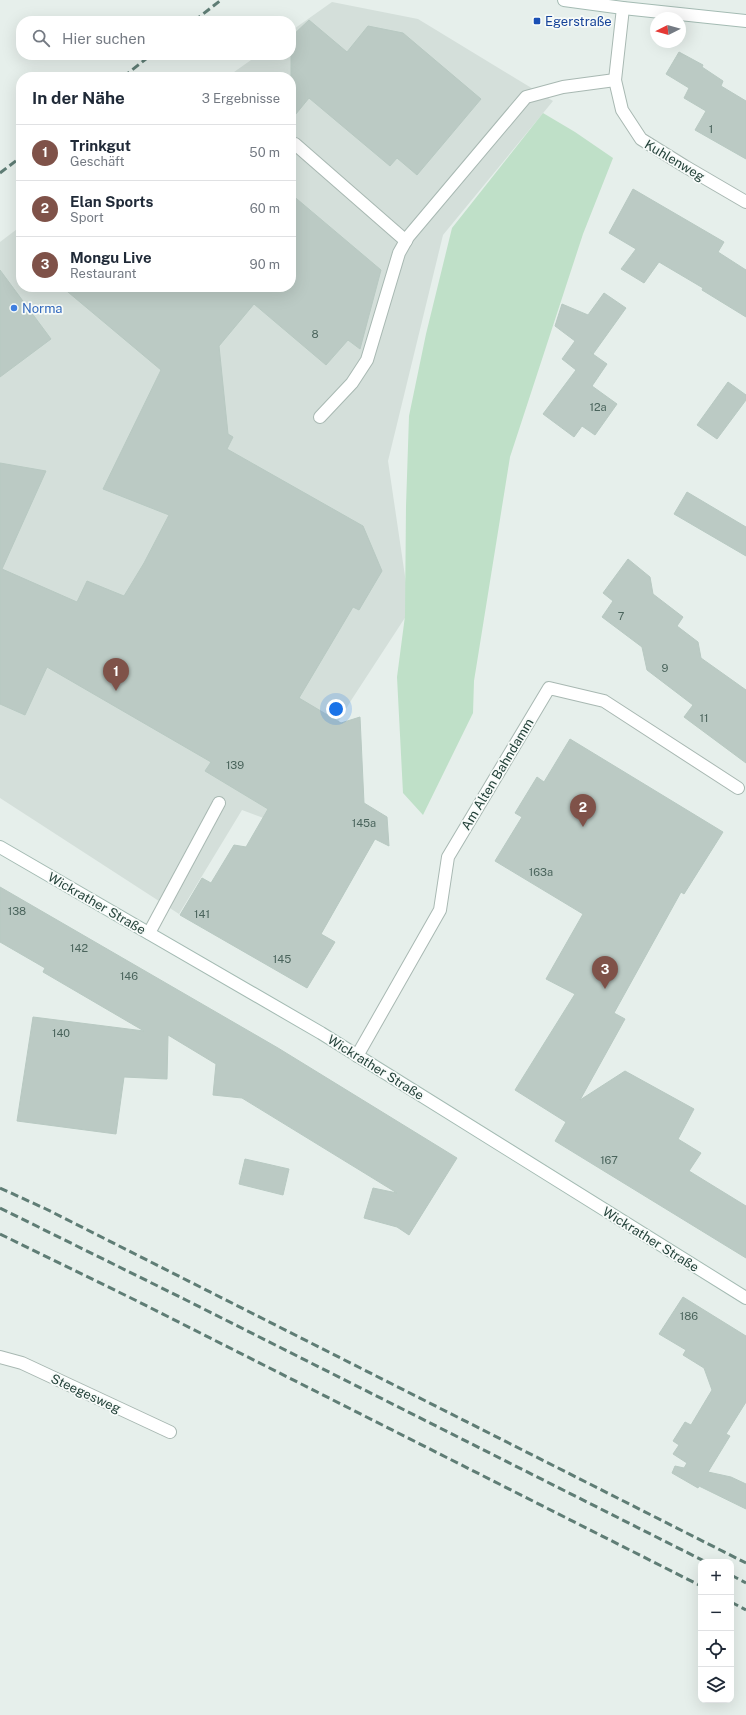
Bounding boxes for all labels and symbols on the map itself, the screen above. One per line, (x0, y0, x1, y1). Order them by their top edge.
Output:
north arrow (650, 12, 686, 48)
place label: Egerstraße (545, 14, 612, 29)
marker: Egerstraße (532, 16, 542, 26)
house number: 1 (709, 123, 713, 135)
street label: Kuhlenweg (642, 137, 707, 184)
place label: Norma (22, 301, 63, 316)
marker: Norma (9, 303, 19, 313)
house number: 8 (311, 328, 319, 340)
house number: 12a (589, 401, 607, 413)
house number: 7 (618, 610, 625, 622)
pin: 1 (103, 658, 129, 691)
house number: 9 (662, 662, 669, 674)
your location (326, 699, 346, 719)
house number: 11 (700, 712, 708, 724)
street label: Am Alten Bahndamm (458, 716, 537, 833)
house number: 139 (226, 759, 244, 771)
pin: 2 (570, 794, 596, 827)
house number: 145a (352, 817, 376, 829)
house number: 163a (529, 866, 553, 878)
street label: Wickrather Straße (45, 869, 148, 938)
house number: 138 (8, 905, 26, 917)
house number: 141 (194, 908, 210, 920)
house number: 142 (70, 942, 88, 954)
house number: 145 (273, 953, 291, 965)
pin: 3 (592, 956, 618, 989)
house number: 146 (120, 970, 138, 982)
house number: 140 (52, 1027, 70, 1039)
street label: Wickrather Straße (325, 1032, 427, 1103)
house number: 167 (600, 1154, 618, 1166)
street label: Wickrather Straße (600, 1204, 702, 1275)
house number: 186 (680, 1310, 698, 1322)
street label: Steegesweg (49, 1371, 123, 1416)

